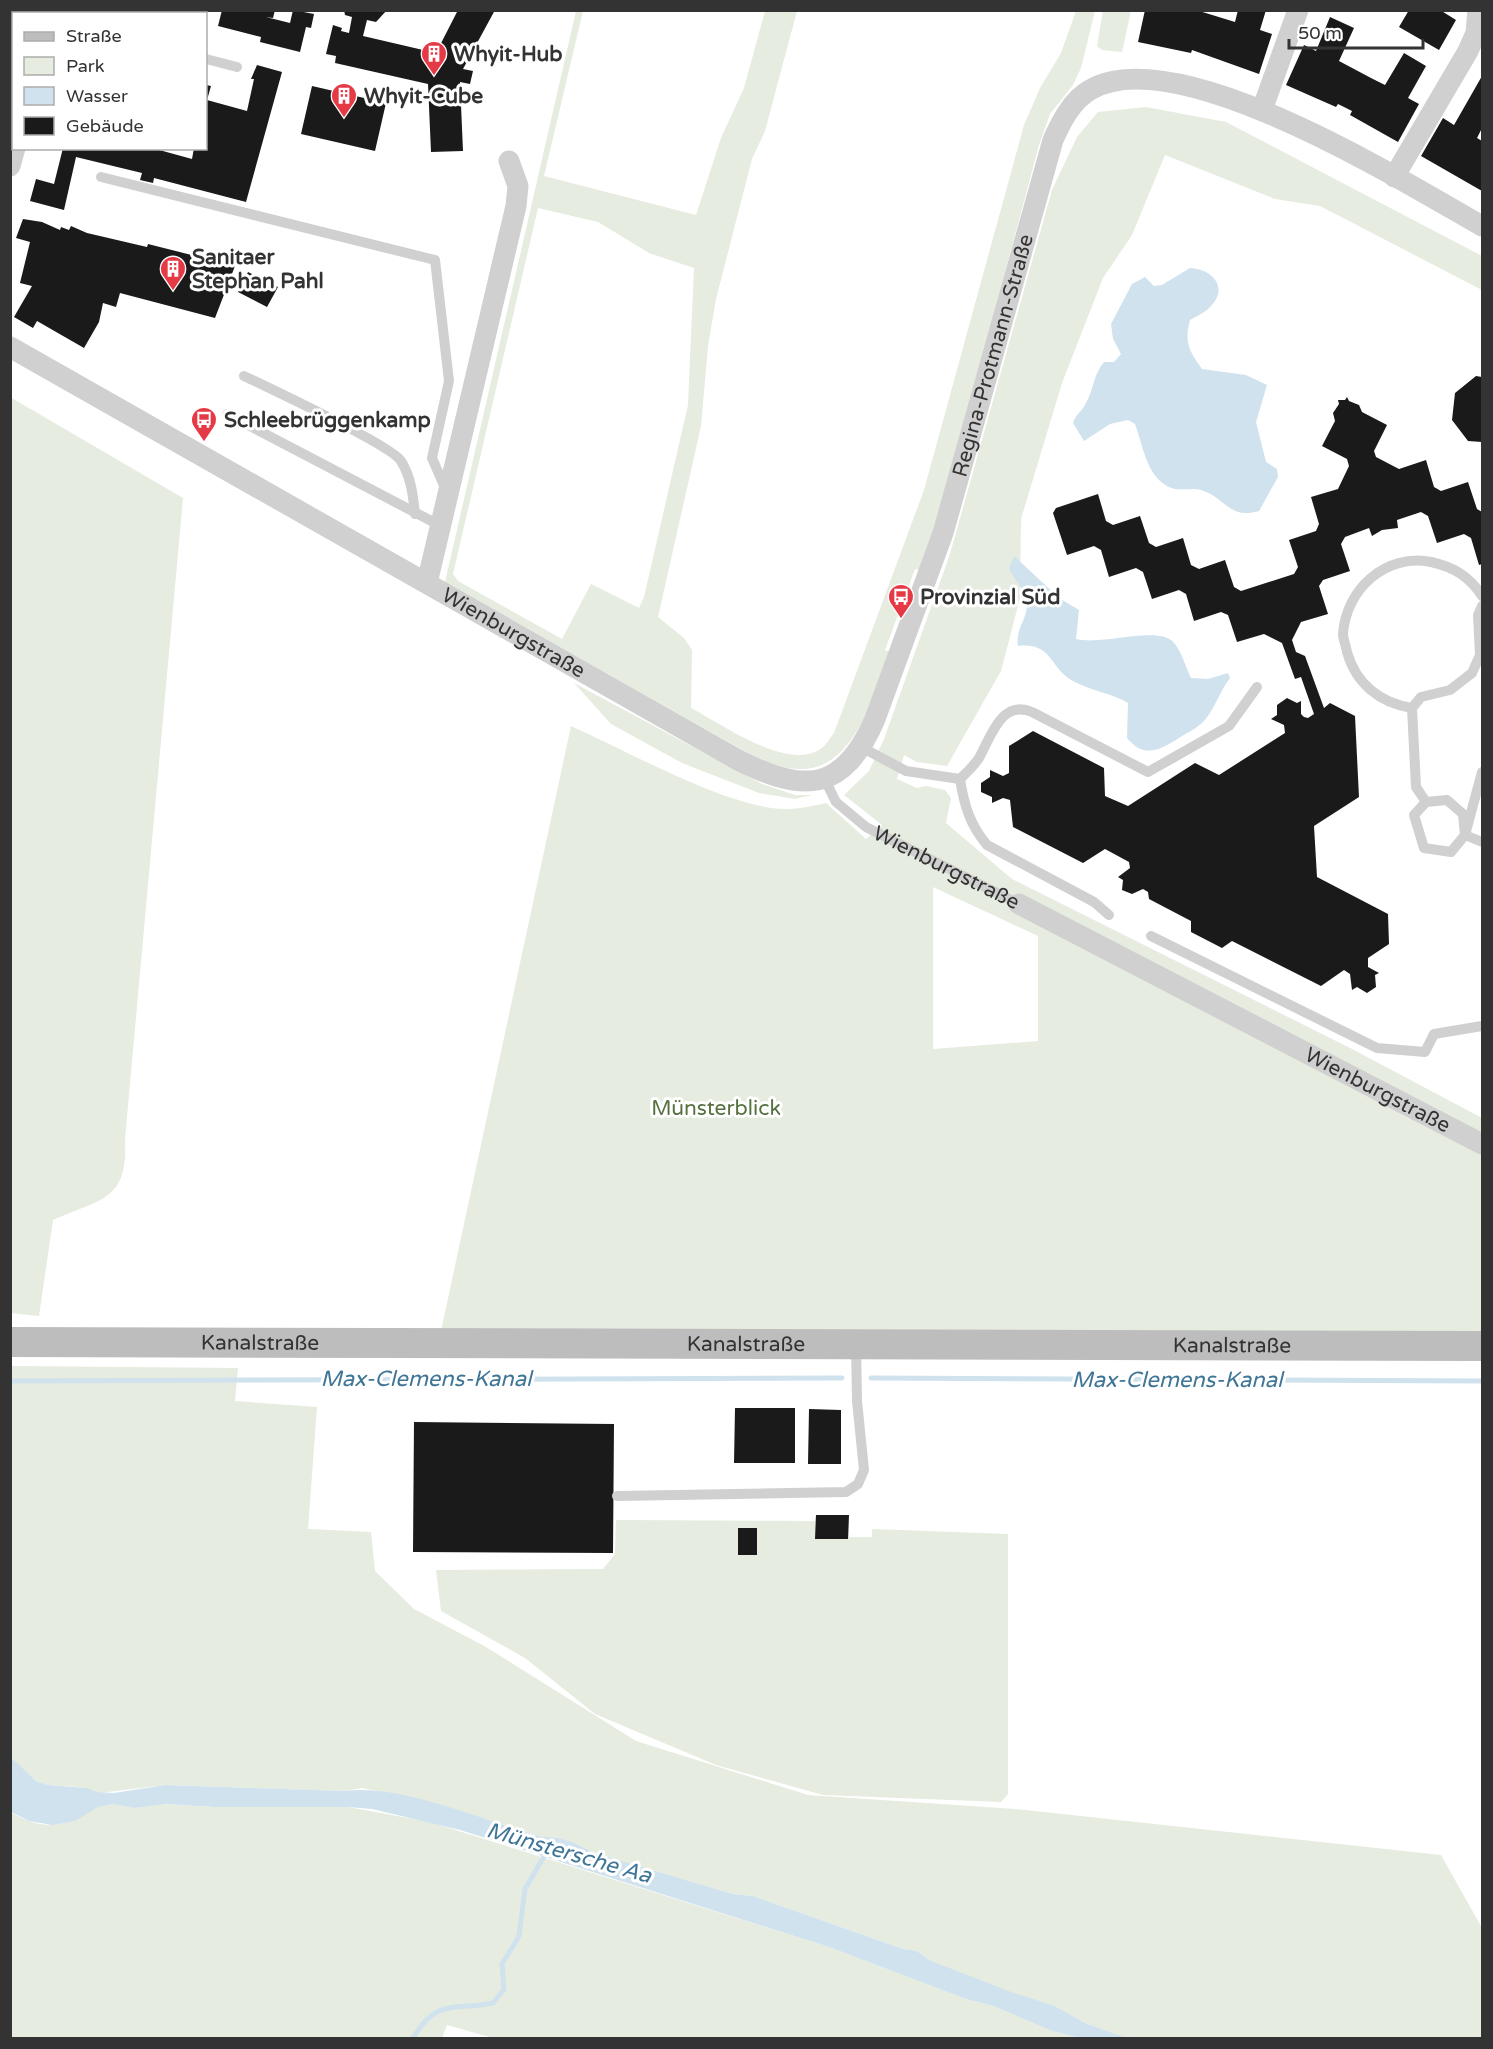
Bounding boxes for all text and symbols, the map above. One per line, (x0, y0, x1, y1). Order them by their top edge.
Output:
legend (12, 12, 207, 150)
scale bar (1289, 12, 1422, 50)
text: 50 m (1298, 22, 1342, 44)
text: Straße (66, 25, 122, 47)
building icon: Whyit-Hub (419, 39, 449, 77)
place label: Whyit-Hub (454, 42, 563, 67)
text: Park (66, 55, 105, 77)
building icon: Whyit-Cube (329, 81, 359, 119)
place label: Whyit-Cube (364, 84, 483, 109)
text: Wasser (66, 85, 128, 107)
text: Gebäude (66, 115, 144, 137)
street label: Regina-Protmann-Straße (947, 231, 1039, 480)
place label: Sanitaer Stephan Pahl (192, 245, 324, 294)
building icon: Sanitaer Stephan Pahl (158, 254, 188, 292)
bus stop icon: Schleebrüggenkamp (189, 405, 219, 443)
place label: Schleebrüggenkamp (224, 408, 431, 433)
street label: Wienburgstraße (438, 582, 590, 683)
bus stop icon: Provinzial Süd (886, 582, 916, 620)
place label: Provinzial Süd (920, 585, 1060, 610)
street label: Wienburgstraße (869, 820, 1024, 915)
street label: Wienburgstraße (1301, 1042, 1455, 1138)
park label: Münsterblick (651, 1096, 781, 1121)
street label: Kanalstraße (201, 1330, 319, 1355)
street label: Kanalstraße (687, 1331, 805, 1357)
street label: Kanalstraße (1173, 1333, 1291, 1358)
water label: Max-Clemens-Kanal (320, 1366, 534, 1392)
water label: Max-Clemens-Kanal (1071, 1367, 1285, 1393)
water label: Münstersche Aa (484, 1817, 655, 1889)

